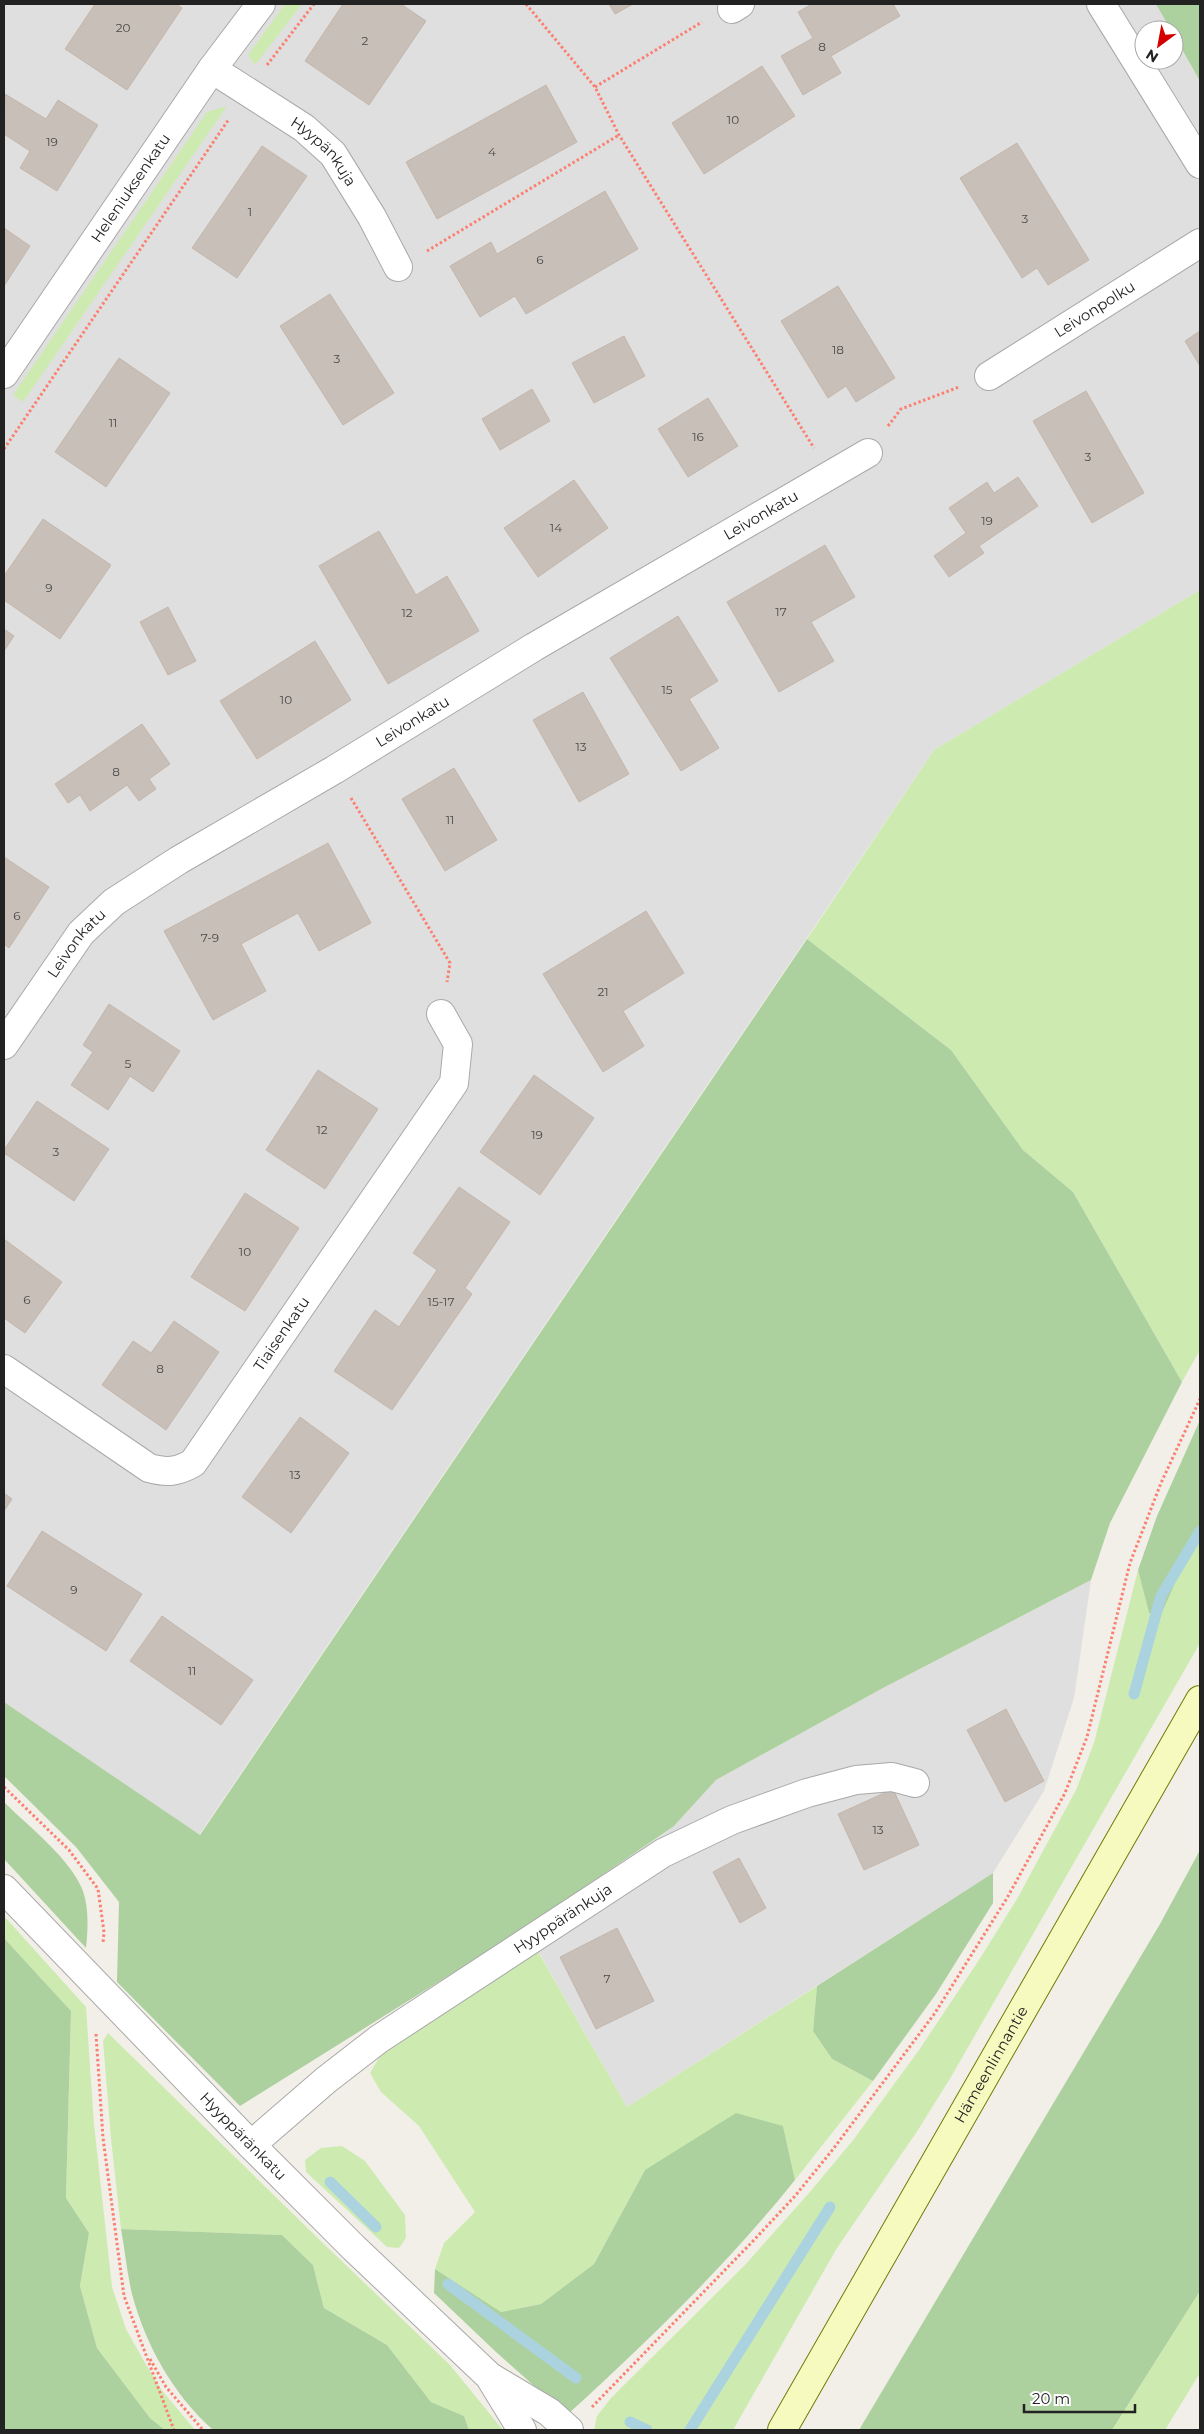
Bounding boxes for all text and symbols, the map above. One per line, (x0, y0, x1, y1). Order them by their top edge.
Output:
house number: 20 (116, 20, 130, 35)
north arrow (1134, 20, 1184, 70)
house number: 2 (362, 33, 369, 48)
house number: 8 (818, 39, 826, 54)
text: N (1143, 45, 1162, 67)
street label: Hyypänkuja (287, 112, 361, 190)
house number: 10 (727, 112, 739, 127)
street label: Heleniuksenkatu (87, 130, 174, 246)
house number: 19 (46, 134, 58, 149)
house number: 4 (488, 144, 496, 159)
house number: 1 (248, 204, 252, 219)
house number: 3 (1022, 211, 1029, 226)
house number: 6 (536, 252, 544, 267)
street label: Leivonpolku (1051, 276, 1138, 341)
house number: 18 (832, 342, 844, 357)
house number: 3 (334, 351, 341, 366)
house number: 11 (109, 415, 117, 430)
house number: 16 (692, 429, 704, 444)
house number: 3 (1085, 449, 1092, 464)
street label: Leivonkatu (720, 486, 801, 544)
house number: 19 (981, 513, 993, 528)
house number: 14 (550, 520, 562, 535)
house number: 9 (45, 580, 53, 595)
house number: 17 (775, 604, 787, 619)
house number: 12 (401, 605, 413, 620)
house number: 15 (661, 682, 673, 697)
street label: Leivonkatu (372, 691, 453, 751)
house number: 10 (280, 692, 292, 707)
house number: 13 (575, 739, 587, 754)
house number: 8 (112, 764, 120, 779)
house number: 11 (446, 812, 454, 827)
street label: Leivonkatu (43, 905, 110, 981)
house number: 6 (13, 908, 21, 923)
house number: 7-9 (201, 930, 219, 945)
house number: 21 (597, 984, 609, 999)
house number: 5 (125, 1056, 132, 1071)
house number: 12 (316, 1122, 328, 1137)
house number: 19 (531, 1127, 543, 1142)
house number: 3 (53, 1144, 60, 1159)
house number: 10 (239, 1244, 251, 1259)
house number: 6 (23, 1292, 31, 1307)
street label: Tiaisenkatu (249, 1293, 313, 1374)
house number: 15-17 (428, 1294, 454, 1309)
house number: 8 (156, 1361, 164, 1376)
house number: 13 (289, 1467, 301, 1482)
house number: 9 (70, 1582, 78, 1597)
house number: 11 (188, 1663, 196, 1678)
house number: 13 (872, 1822, 884, 1837)
street label: Hyyppäränkuja (510, 1879, 615, 1957)
house number: 7 (603, 1971, 611, 1986)
street label: Hämeenlinnantie (950, 2002, 1032, 2126)
street label: Hyyppäränkatu (196, 2088, 291, 2184)
scale bar (1024, 2382, 1135, 2414)
text: 20 m (1032, 2389, 1070, 2408)

